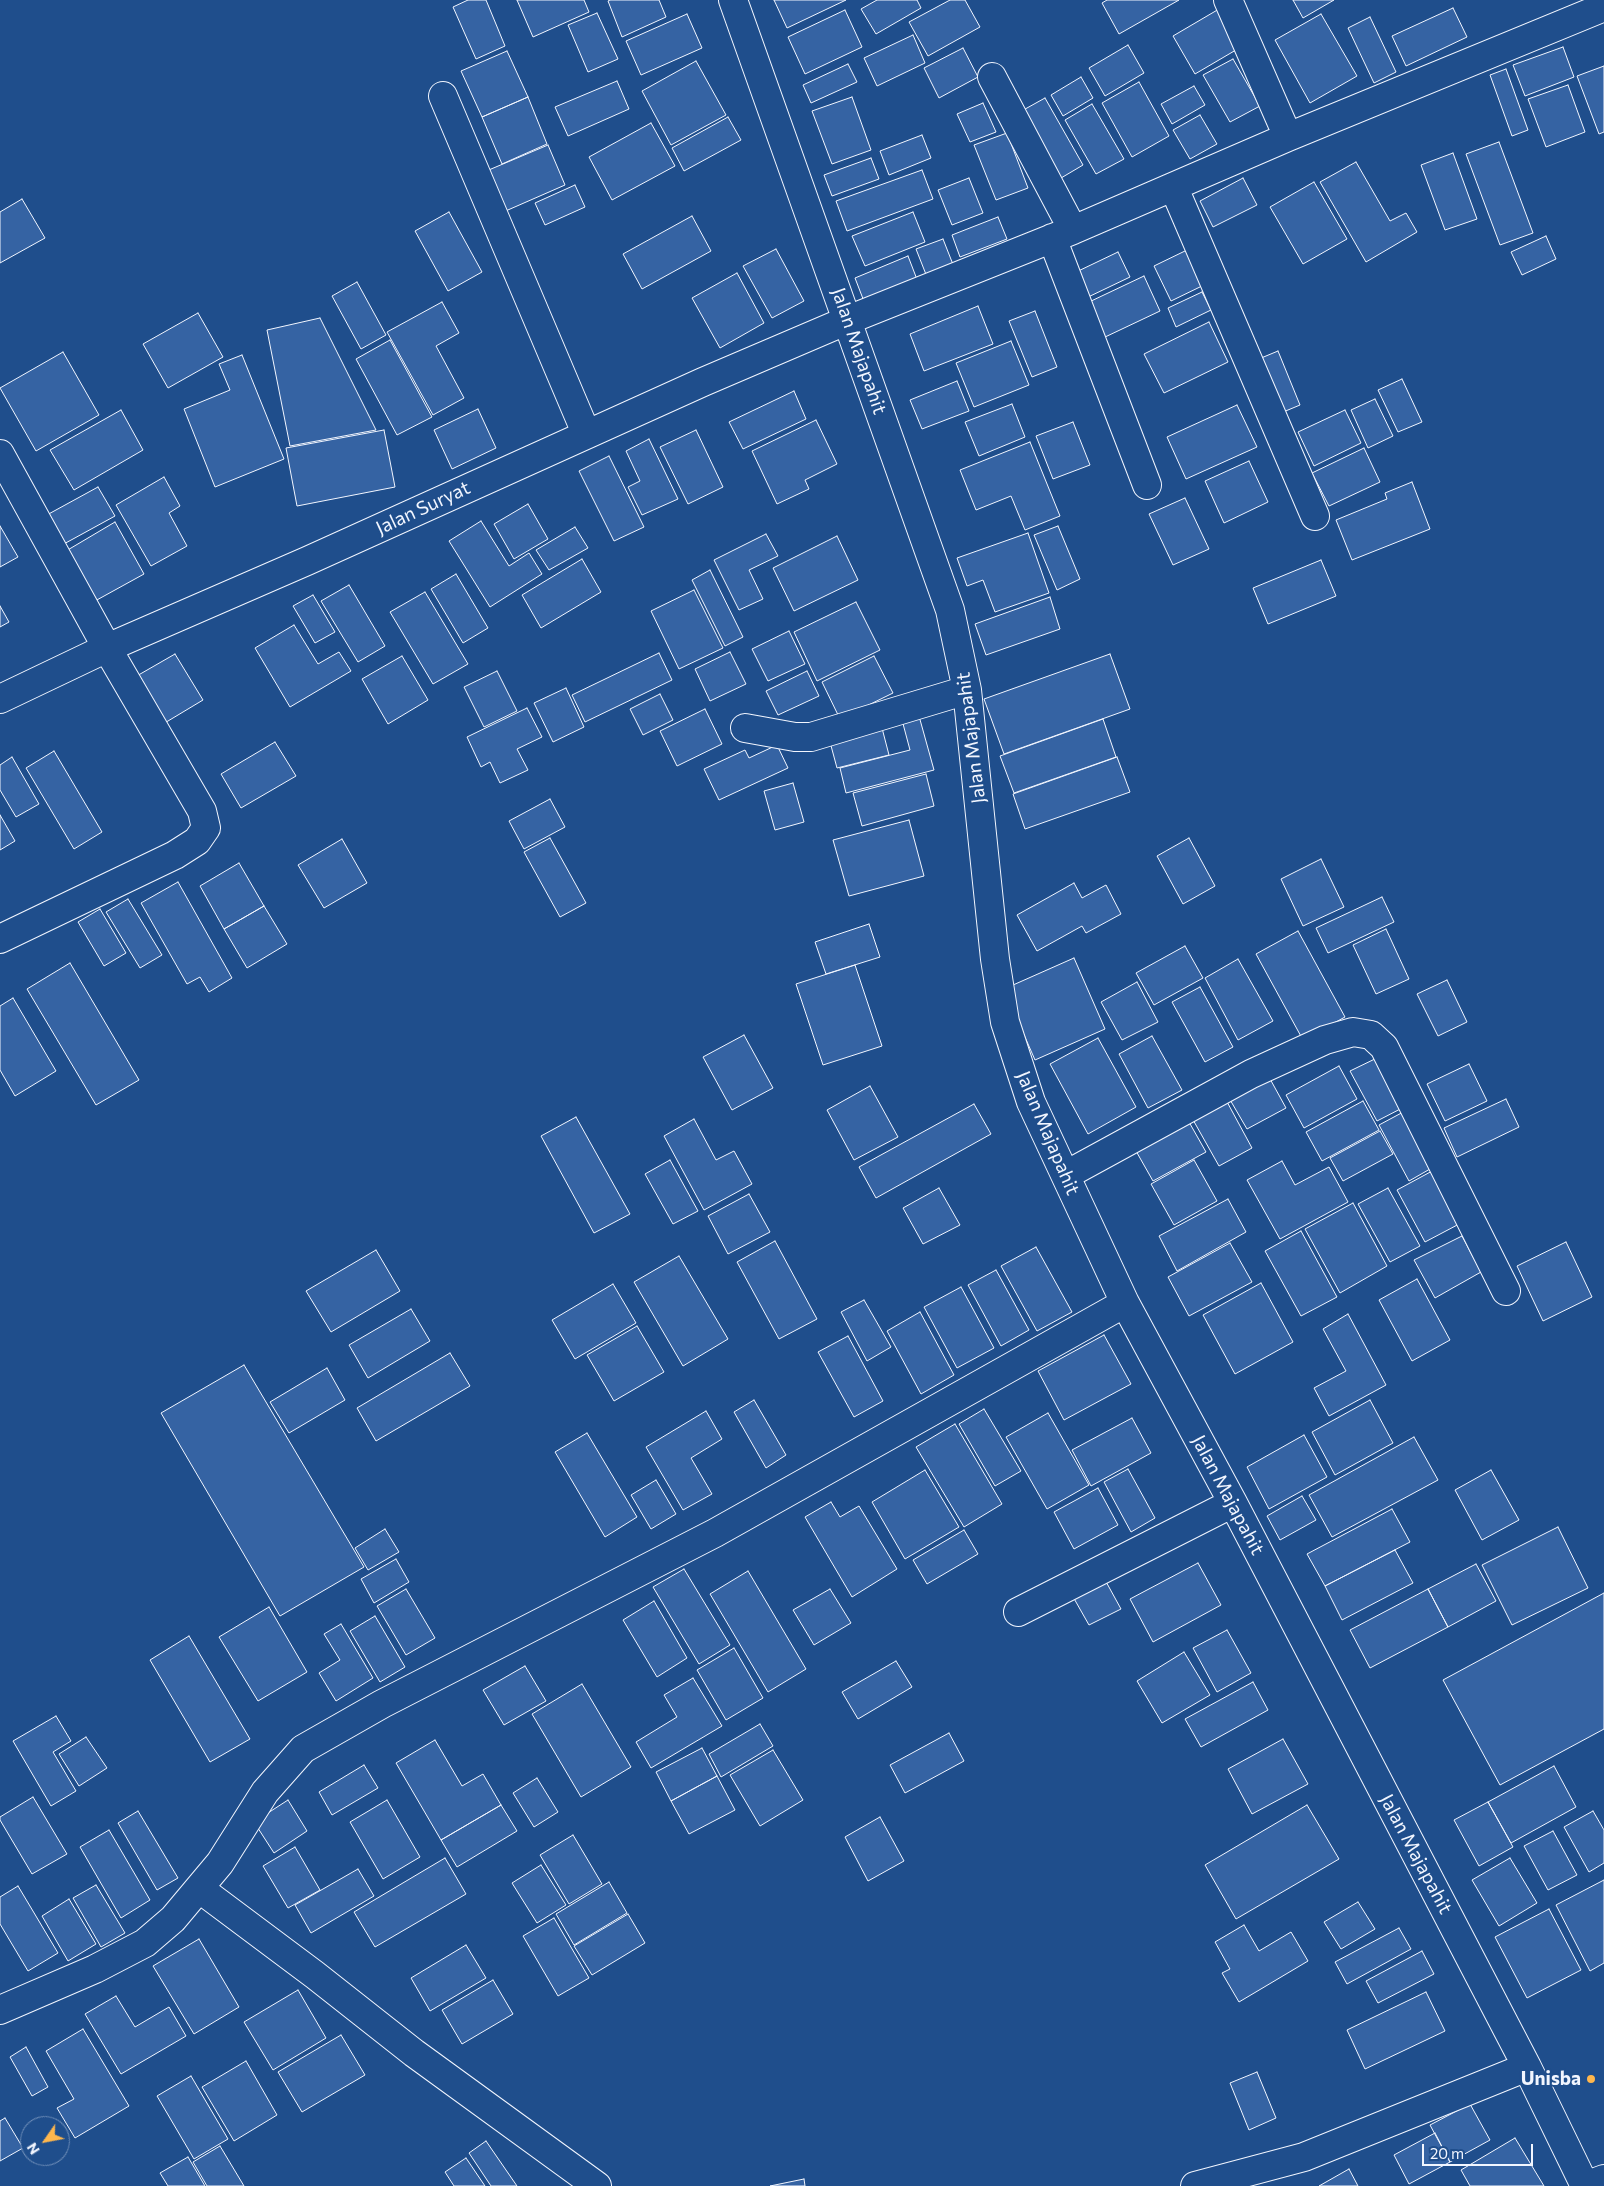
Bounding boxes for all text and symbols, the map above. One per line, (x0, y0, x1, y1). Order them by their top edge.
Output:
street label: Jalan Majapahit (827, 285, 891, 417)
street label: Jalan Suryat (372, 476, 474, 540)
street label: Jalan Majapahit (952, 671, 990, 805)
street label: Jalan Majapahit (1012, 1068, 1084, 1198)
street label: Jalan Majapahit (1187, 1431, 1269, 1559)
street label: Jalan Majapahit (1375, 1790, 1457, 1918)
place label: Unisba (1521, 2068, 1581, 2090)
marker: Unisba (1585, 2073, 1597, 2085)
north arrow (20, 2116, 70, 2166)
scale bar (1424, 2134, 1535, 2166)
text: N (23, 2140, 43, 2158)
text: 20 m (1430, 2144, 1464, 2162)

